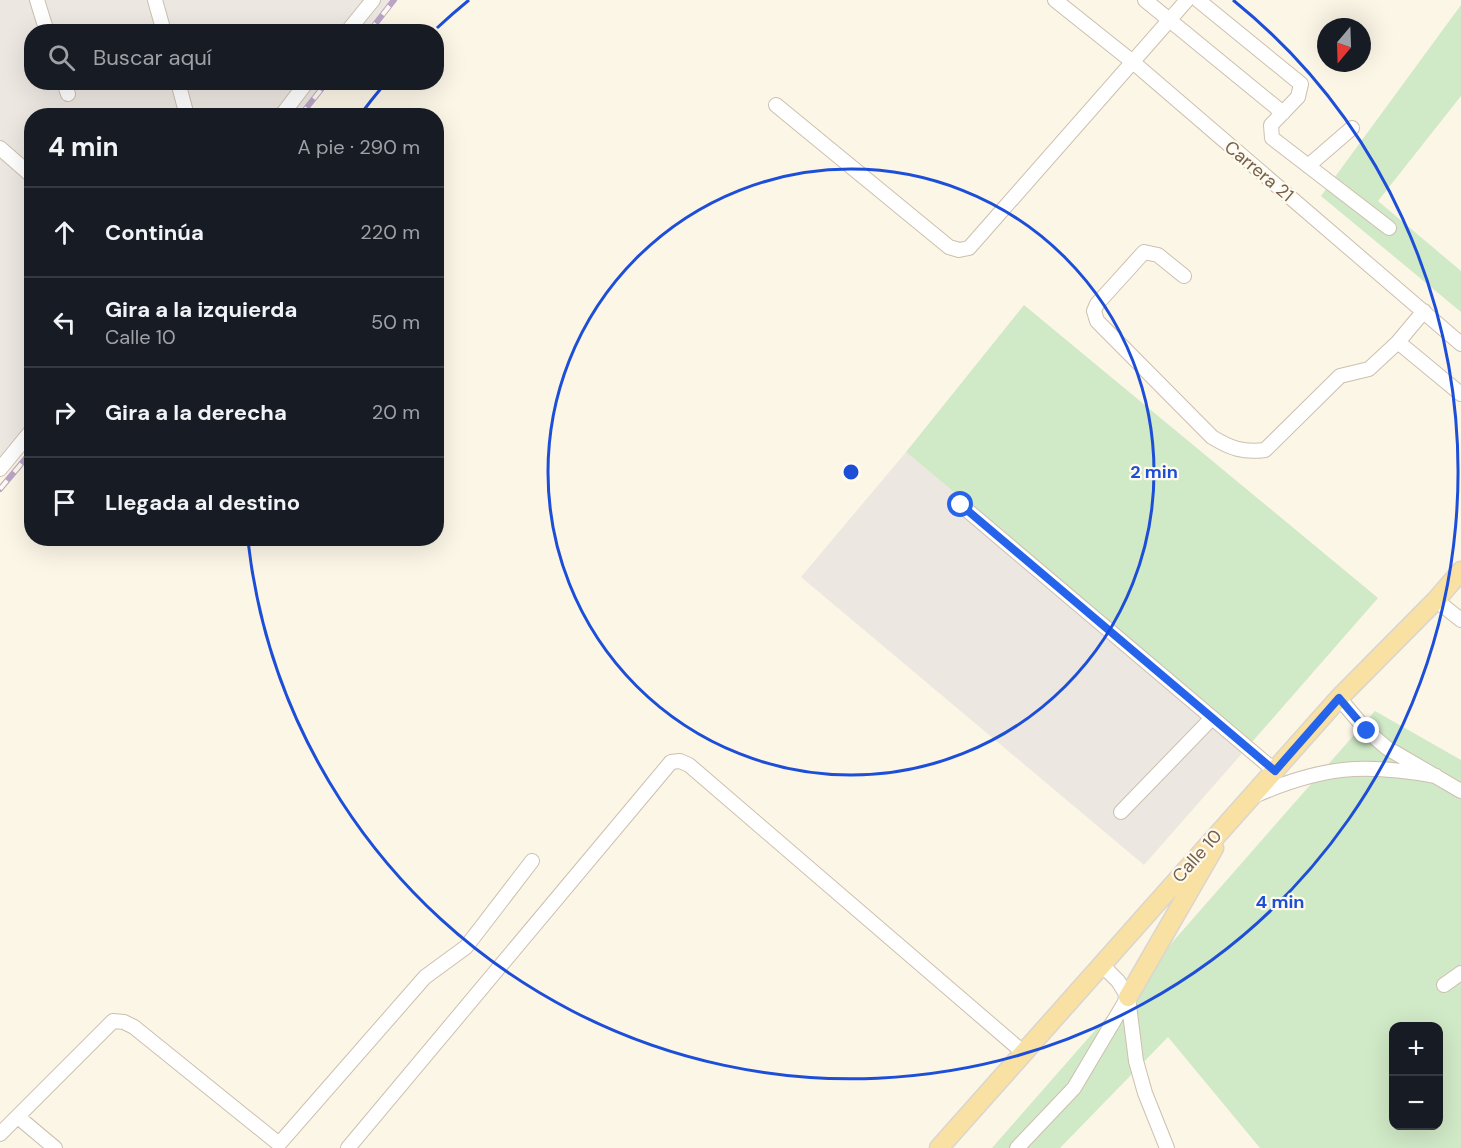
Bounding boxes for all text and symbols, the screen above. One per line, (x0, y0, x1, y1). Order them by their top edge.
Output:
north arrow (1317, 18, 1371, 72)
search box (24, 24, 444, 90)
icon: search (45, 41, 78, 74)
text: Buscar aquí (93, 43, 212, 72)
text: 4 min (48, 130, 119, 164)
text: A pie · 290 m (297, 134, 420, 160)
street label: Carrera 21 (1219, 135, 1299, 207)
icon: ahead (48, 216, 81, 249)
text: Continúa (105, 218, 204, 247)
text: 220 m (360, 219, 420, 245)
text: Gira a la izquierda (105, 295, 297, 324)
icon: left (48, 306, 81, 339)
text: 50 m (371, 309, 420, 335)
text: Calle 10 (105, 324, 176, 350)
icon: right (48, 396, 81, 429)
text: Gira a la derecha (105, 398, 287, 427)
text: 20 m (372, 399, 420, 425)
text: 2 min (1130, 460, 1178, 484)
centre of rings (841, 462, 861, 482)
icon: arrive (48, 486, 81, 519)
text: Llegada al destino (105, 488, 300, 517)
route start (947, 491, 973, 517)
route end (1353, 717, 1379, 743)
street label: Calle 10 (1167, 824, 1227, 888)
text: 4 min (1256, 890, 1304, 914)
map controls (1389, 1022, 1443, 1130)
button: + (1389, 1022, 1443, 1076)
button: − (1389, 1076, 1443, 1130)

